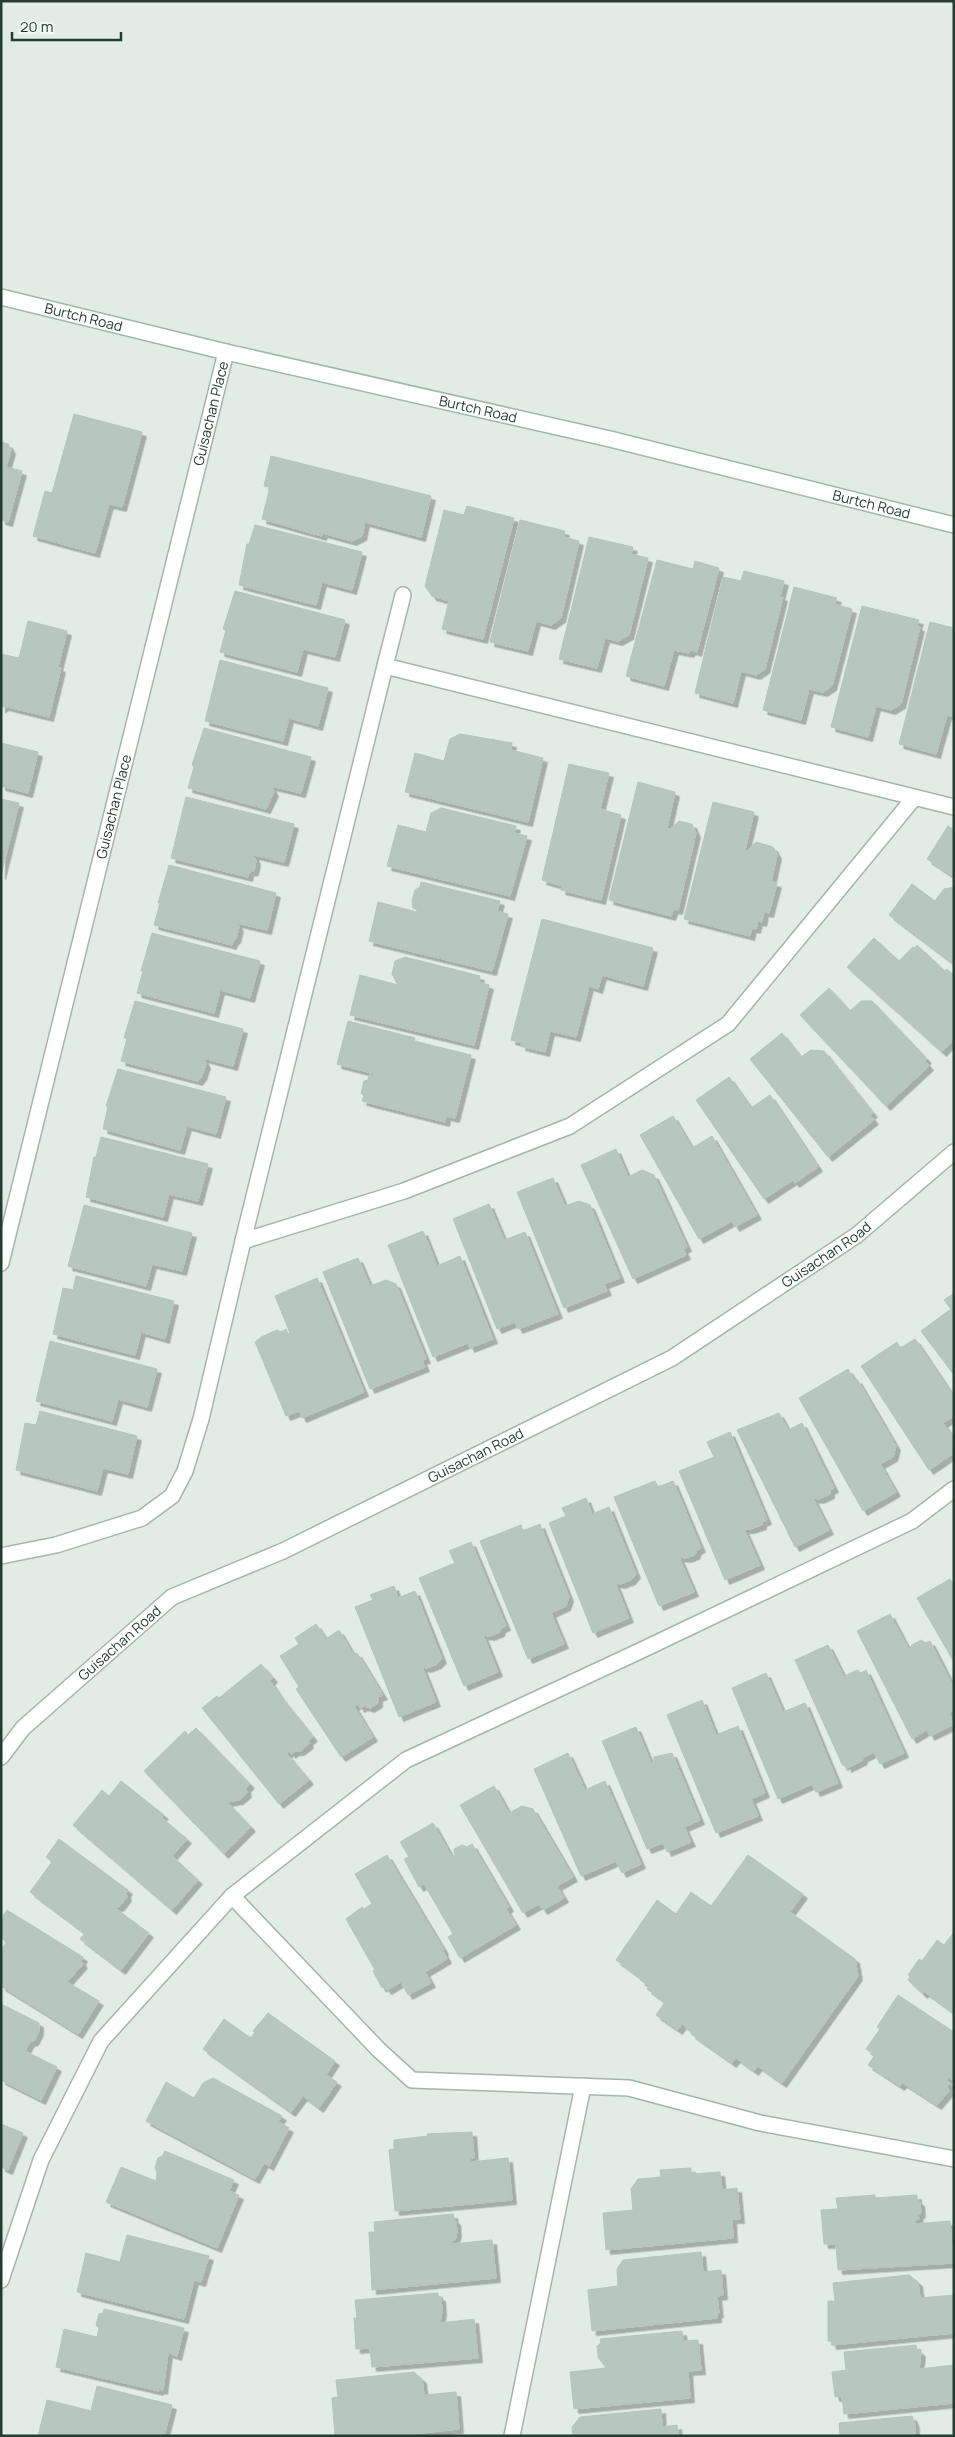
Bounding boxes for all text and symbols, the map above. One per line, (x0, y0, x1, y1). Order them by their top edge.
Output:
scale bar (12, 10, 121, 42)
text: 20 m (20, 16, 53, 37)
street label: Burtch Road (43, 298, 125, 335)
street label: Guisachan Place (188, 359, 232, 468)
street label: Burtch Road (437, 391, 519, 427)
street label: Burtch Road (831, 485, 913, 523)
street label: Guisachan Place (91, 752, 135, 861)
street label: Guisachan Road (778, 1217, 875, 1292)
street label: Guisachan Road (424, 1423, 527, 1487)
street label: Guisachan Road (74, 1601, 165, 1684)

